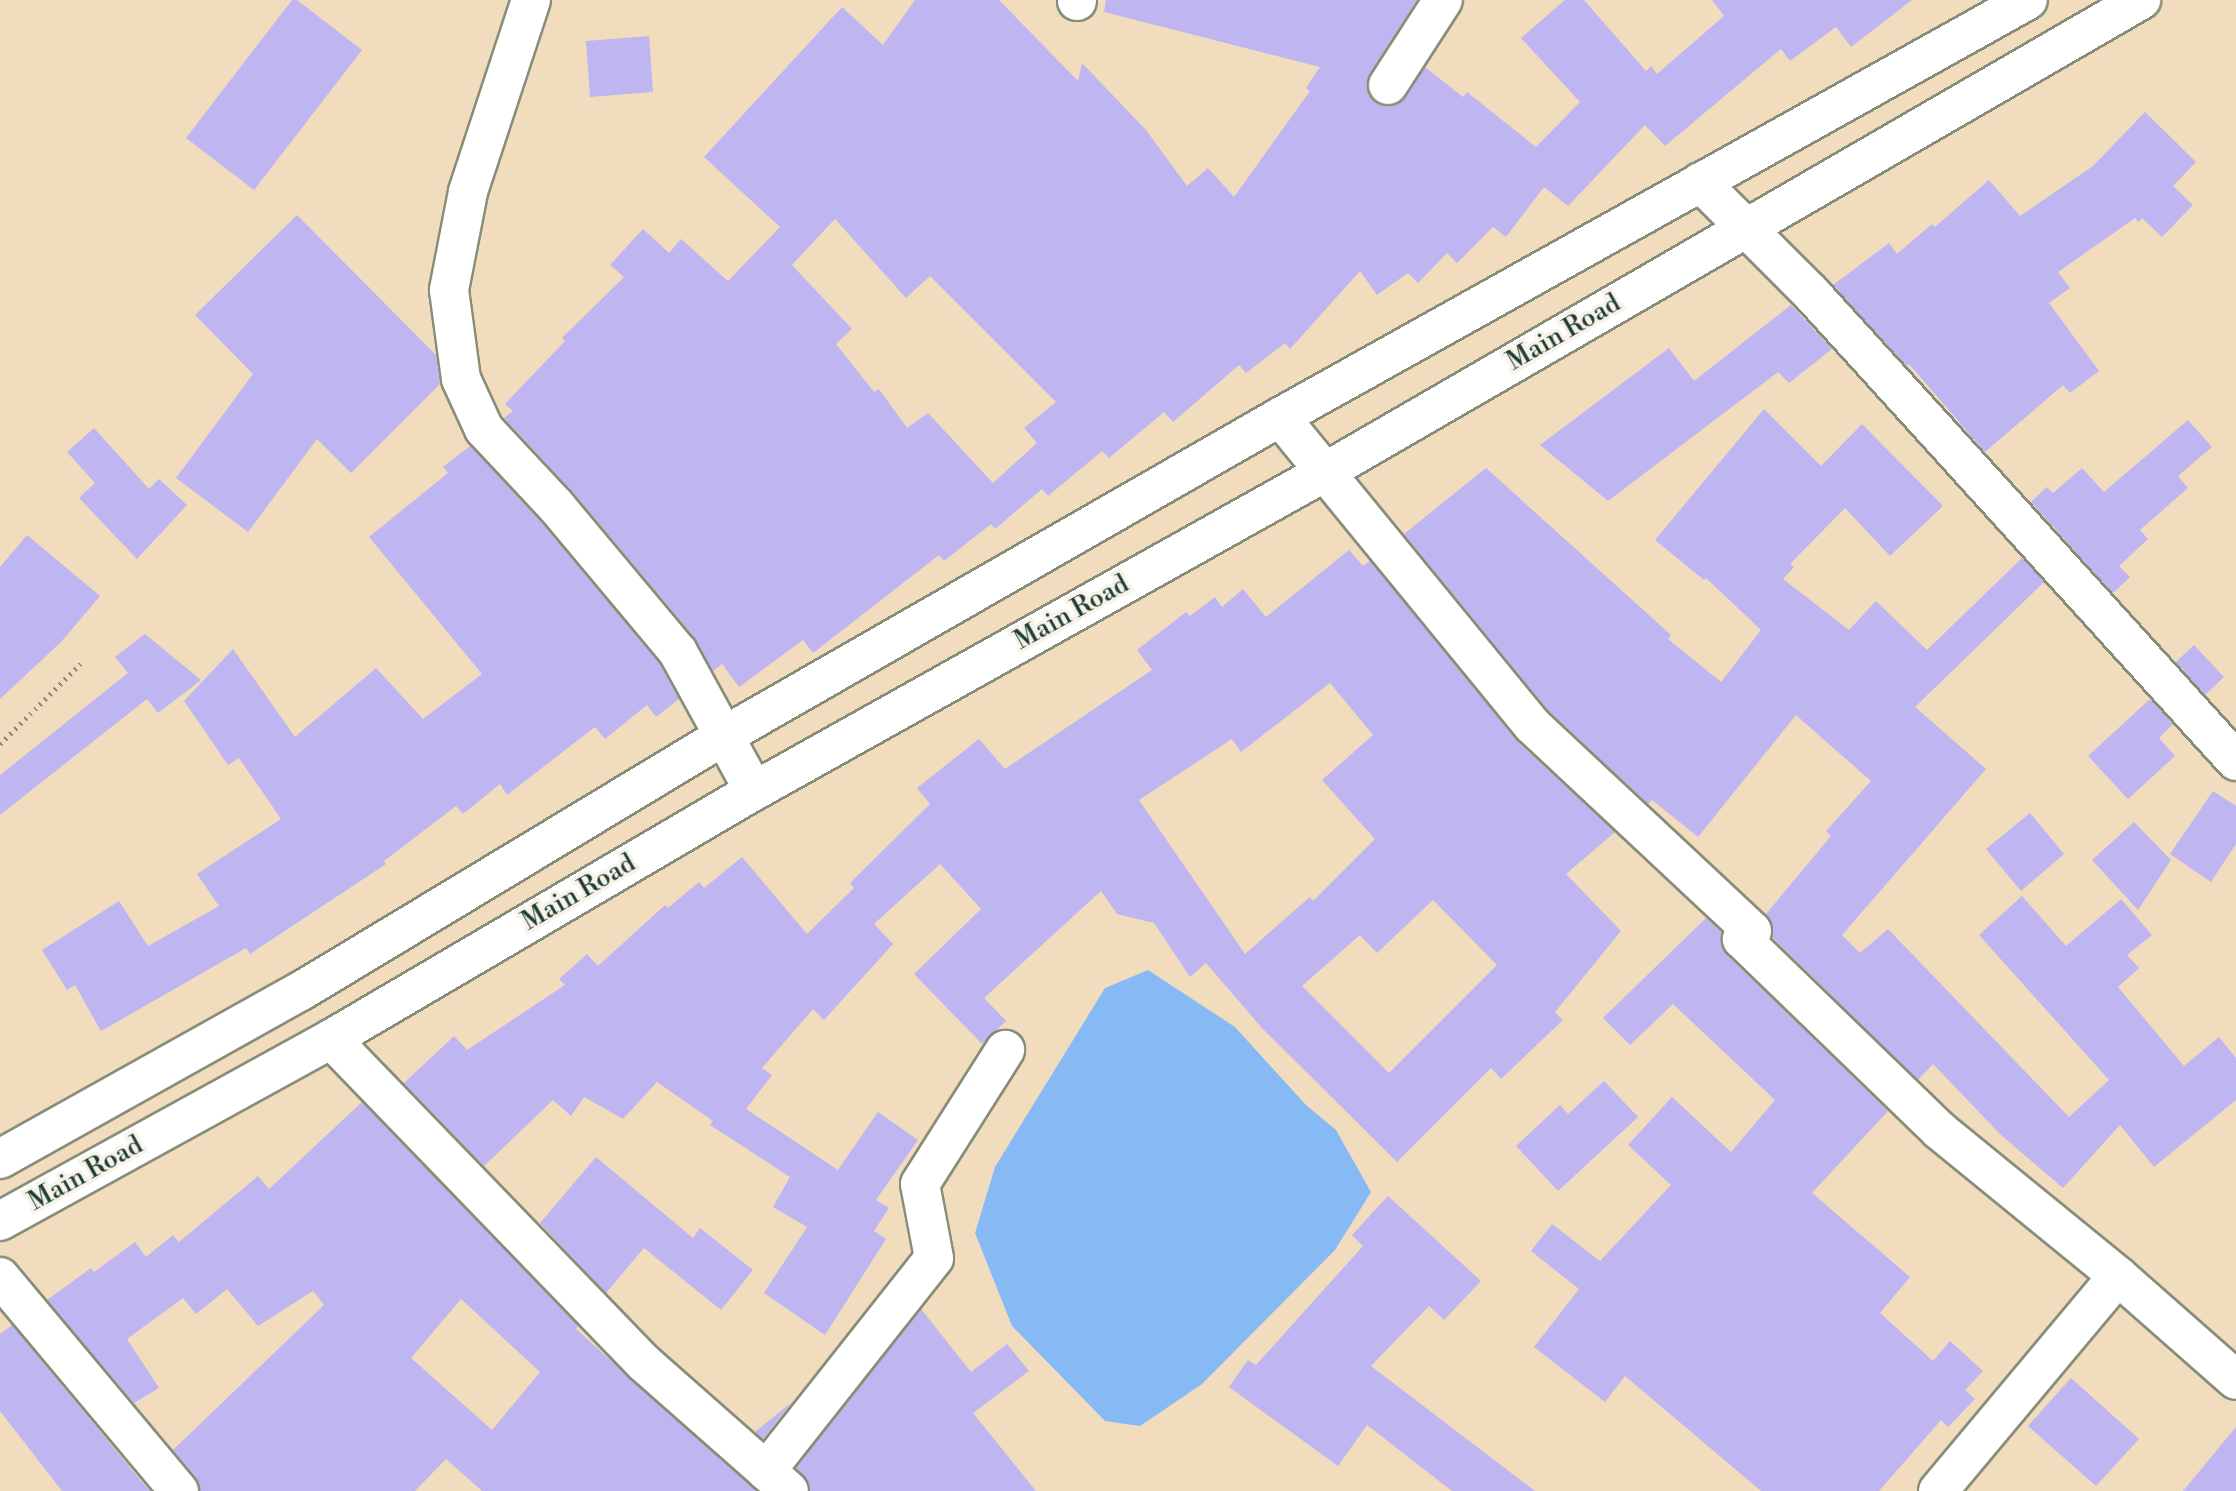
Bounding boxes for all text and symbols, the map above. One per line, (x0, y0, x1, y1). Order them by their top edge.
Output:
street label: Main Road (1502, 288, 1626, 378)
street label: Main Road (1009, 569, 1135, 657)
street label: Main Road (517, 848, 641, 938)
street label: Main Road (23, 1130, 149, 1218)

